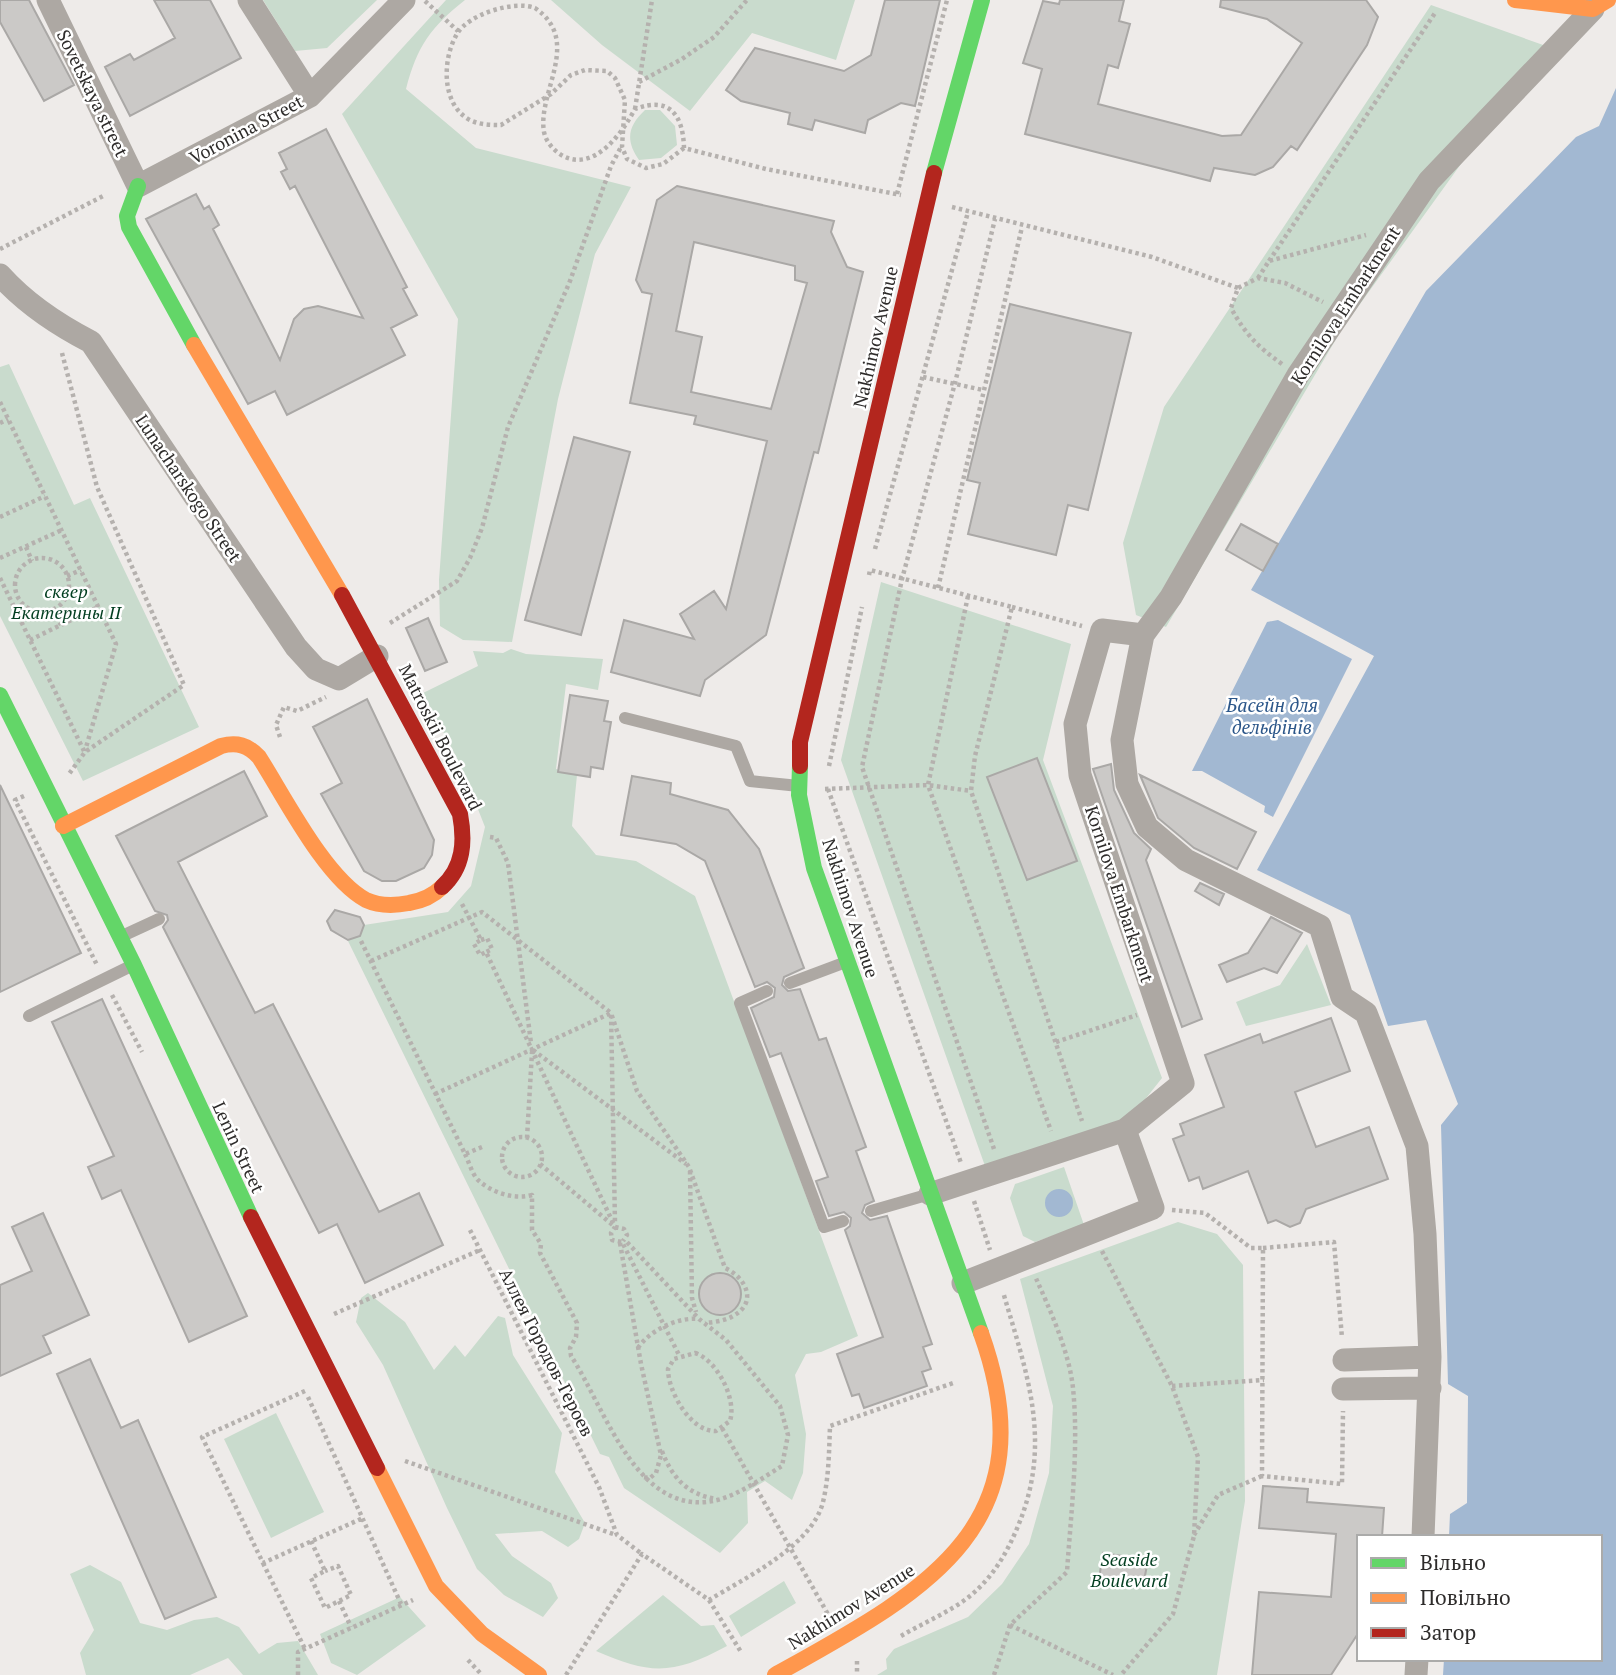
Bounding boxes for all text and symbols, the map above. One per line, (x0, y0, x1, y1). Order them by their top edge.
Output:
street label: Sovetskaya street (52, 25, 134, 161)
street label: Voronina Street (185, 89, 307, 169)
street label: Kornilova Embarkment (1285, 221, 1405, 389)
street label: Nakhimov Avenue (847, 264, 903, 410)
street label: Lunacharskogo Street (131, 409, 248, 567)
park label: cквер Екатерины II (10, 579, 123, 624)
street label: Matroskii Boulevard (394, 660, 488, 814)
water label: Басейн для дельфiнiв (1225, 692, 1318, 739)
street label: Kornilova Embarkment (1080, 803, 1160, 986)
street label: Nakhimov Avenue (817, 835, 885, 981)
street label: Lenin Street (207, 1097, 271, 1197)
street label: Аллея Городов-Героев (494, 1264, 600, 1440)
legend (1357, 1535, 1602, 1661)
park label: Seaside Boulevard (1089, 1547, 1168, 1592)
text: Вільно (1420, 1548, 1486, 1576)
street label: Nakhimov Avenue (783, 1557, 919, 1655)
text: Повільно (1420, 1583, 1511, 1611)
text: Затор (1420, 1618, 1476, 1646)

